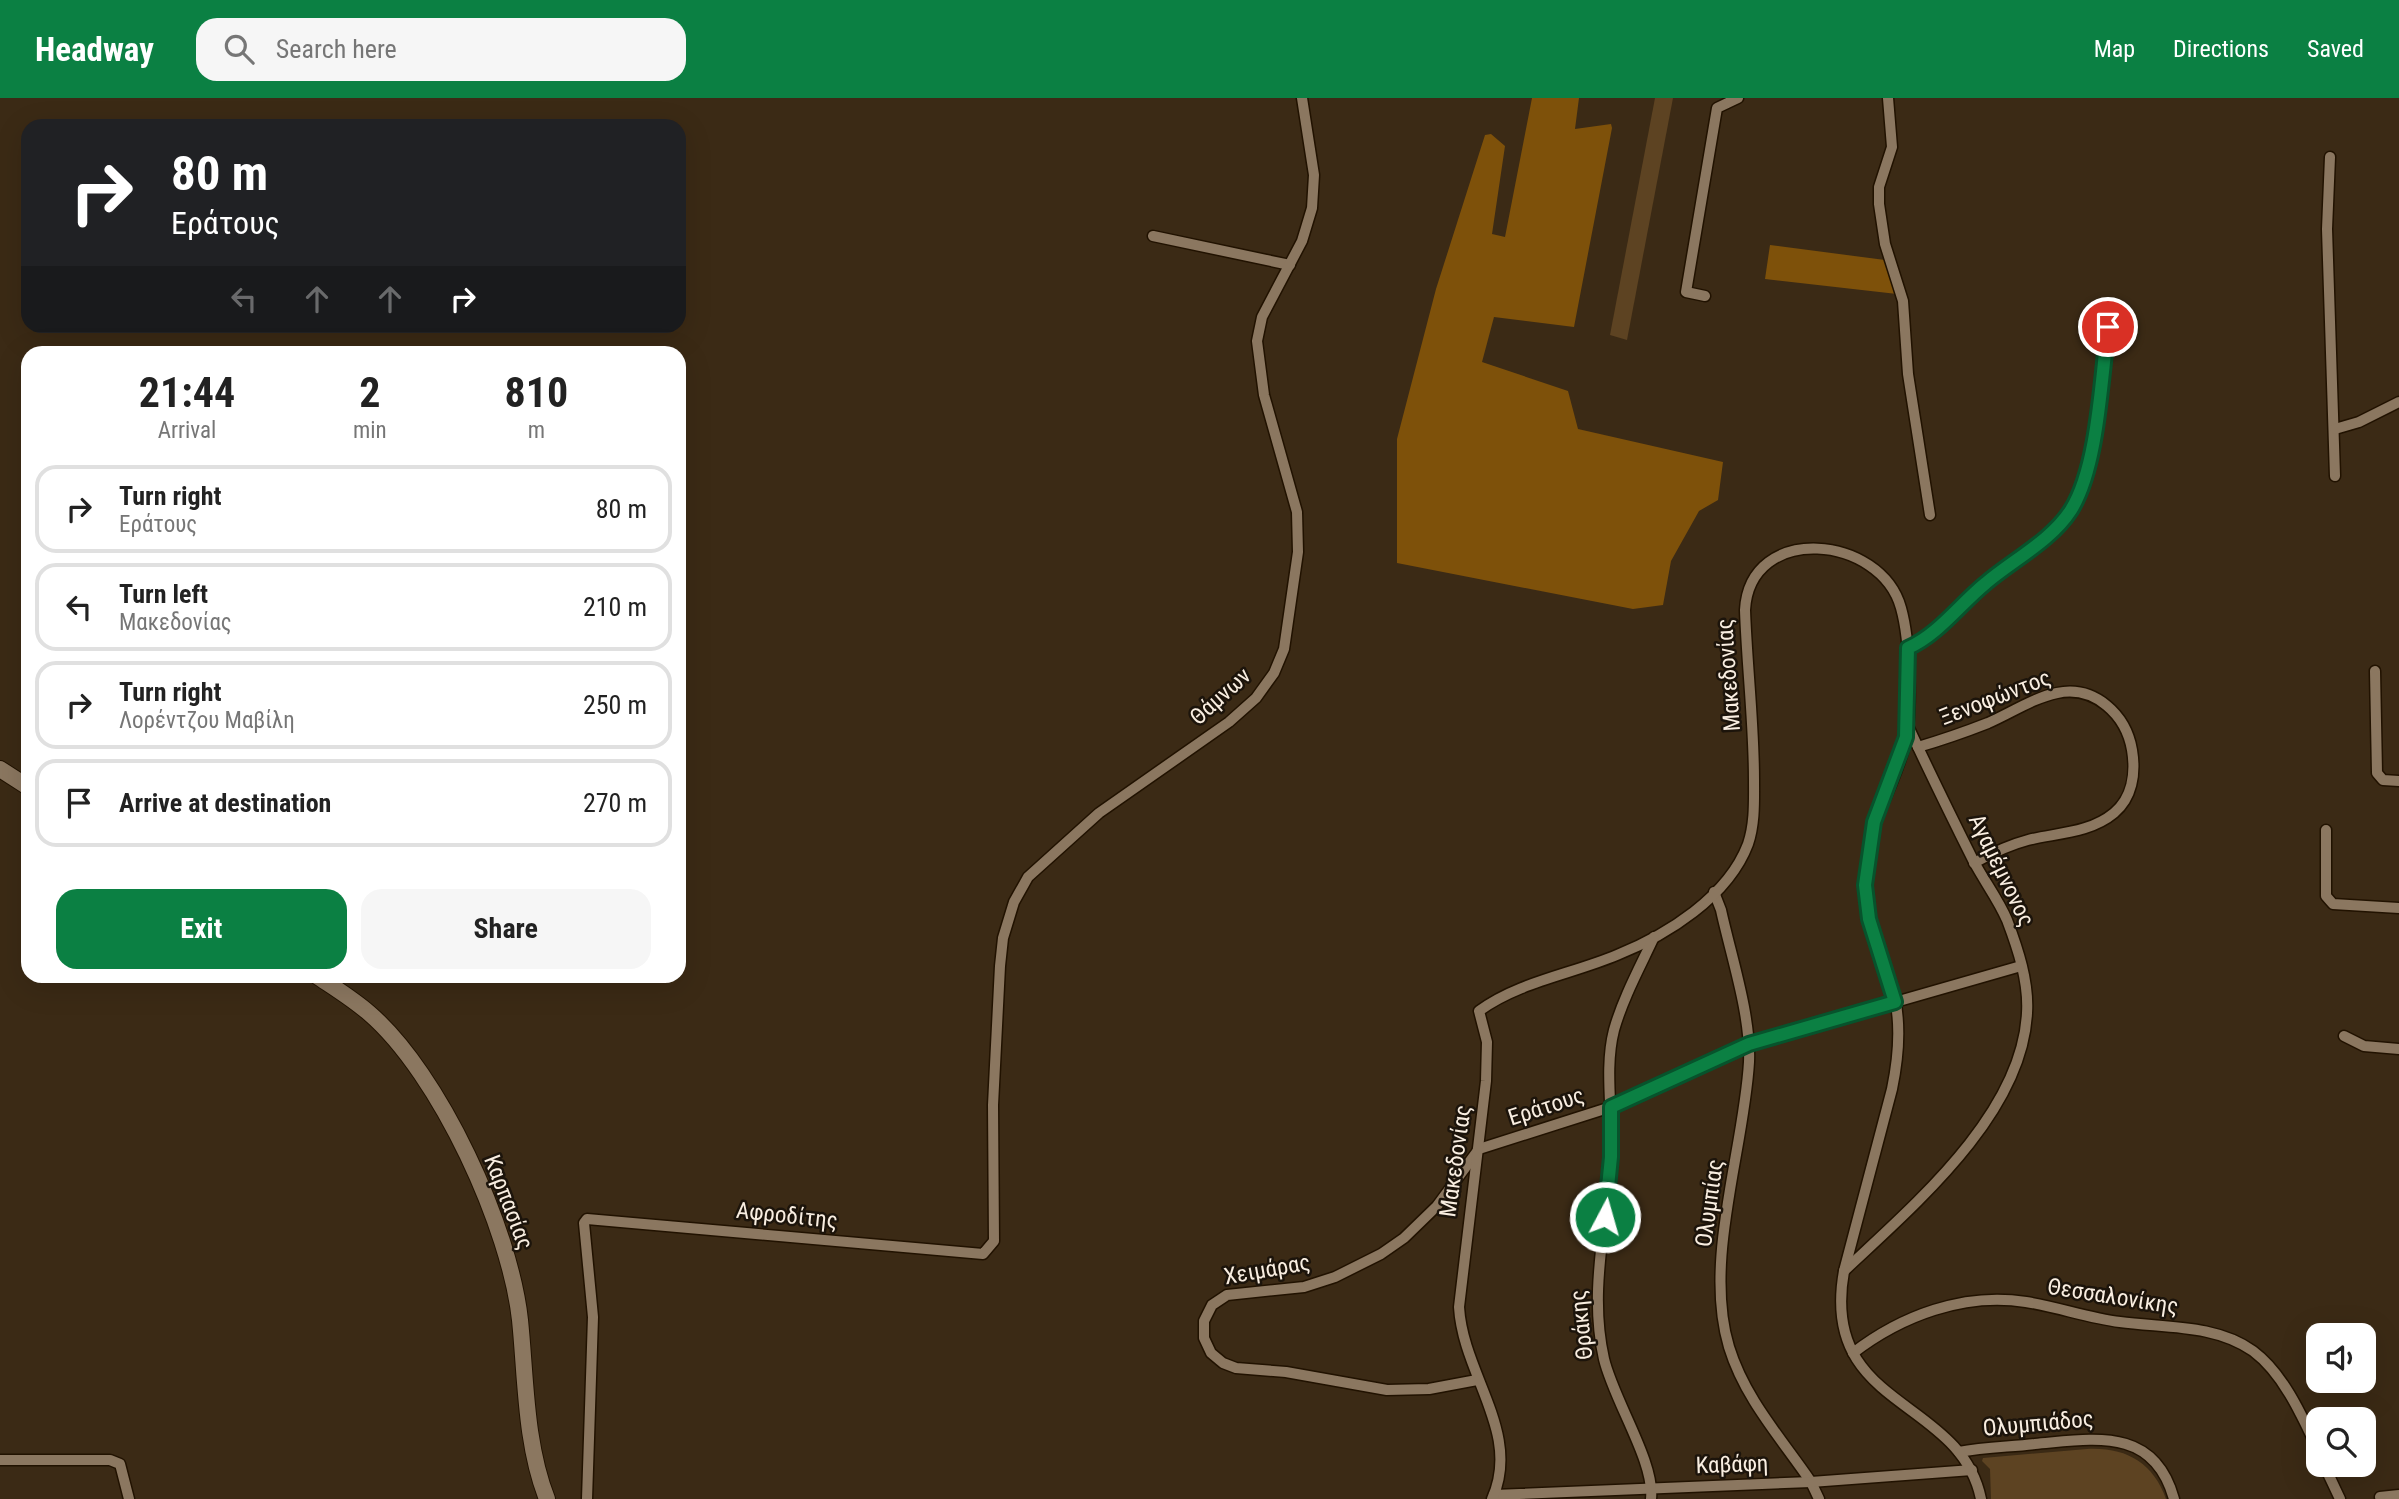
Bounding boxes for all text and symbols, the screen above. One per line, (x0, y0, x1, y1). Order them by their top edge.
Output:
search box (196, 18, 686, 81)
text: Headway (35, 30, 154, 69)
icon: search (220, 30, 258, 68)
text: Search here (276, 34, 397, 64)
text: Map (2094, 35, 2135, 63)
text: Directions (2173, 35, 2269, 63)
text: Saved (2307, 35, 2364, 63)
text: 80 m (171, 145, 268, 202)
icon: right (56, 147, 147, 238)
text: Εράτους (171, 204, 280, 242)
icon: left (225, 280, 263, 318)
icon: ahead (298, 280, 336, 318)
icon: ahead (371, 280, 409, 318)
icon: right (444, 280, 482, 318)
pin (2078, 297, 2138, 357)
icon: arrive (2089, 308, 2127, 346)
text: 21:44 (139, 368, 235, 417)
text: 2 (359, 368, 380, 417)
text: 810 (504, 368, 568, 417)
text: Arrival (158, 417, 216, 444)
text: min (353, 417, 387, 444)
text: m (528, 417, 545, 444)
text: Turn right (119, 481, 221, 511)
icon: right (60, 490, 98, 528)
text: 80 m (596, 494, 647, 524)
text: Εράτους (119, 511, 197, 538)
text: Turn left (119, 579, 208, 609)
icon: left (60, 588, 98, 626)
text: 210 m (583, 592, 647, 622)
text: Μακεδονίας (119, 609, 232, 636)
street label: Μακεδονίας (1711, 618, 1746, 732)
street label: Θάμνων (1184, 662, 1256, 731)
street label: Ξενοφώντος (1936, 664, 2055, 731)
text: Turn right (119, 677, 221, 707)
icon: right (60, 686, 98, 724)
text: 250 m (583, 690, 647, 720)
text: Λορέντζου Μαβίλη (119, 707, 295, 734)
icon: arrive (60, 784, 98, 822)
text: Arrive at destination (119, 788, 331, 818)
text: 270 m (583, 788, 647, 818)
street label: Αγαμέμνονος (1963, 810, 2040, 931)
button: Exit (56, 889, 347, 969)
button: Share (361, 889, 651, 969)
street label: Εράτους (1505, 1082, 1587, 1131)
street label: Μακεδονίας (1434, 1103, 1477, 1219)
street label: Καρπασίας (478, 1151, 539, 1253)
street label: Ολυμπίας (1690, 1157, 1729, 1249)
position arrow (1568, 1180, 1642, 1254)
street label: Αφροδίτης (735, 1197, 839, 1234)
street label: Χειμάρας (1222, 1249, 1312, 1290)
street label: Θεσσαλονίκης (2046, 1273, 2180, 1320)
street label: Θράκης (1564, 1289, 1599, 1361)
map controls (2306, 1323, 2376, 1477)
button: sound (2306, 1323, 2376, 1393)
street label: Ολυμπιάδος (1982, 1405, 2095, 1442)
button: search (2306, 1407, 2376, 1477)
street label: Καβάφη (1695, 1450, 1769, 1479)

